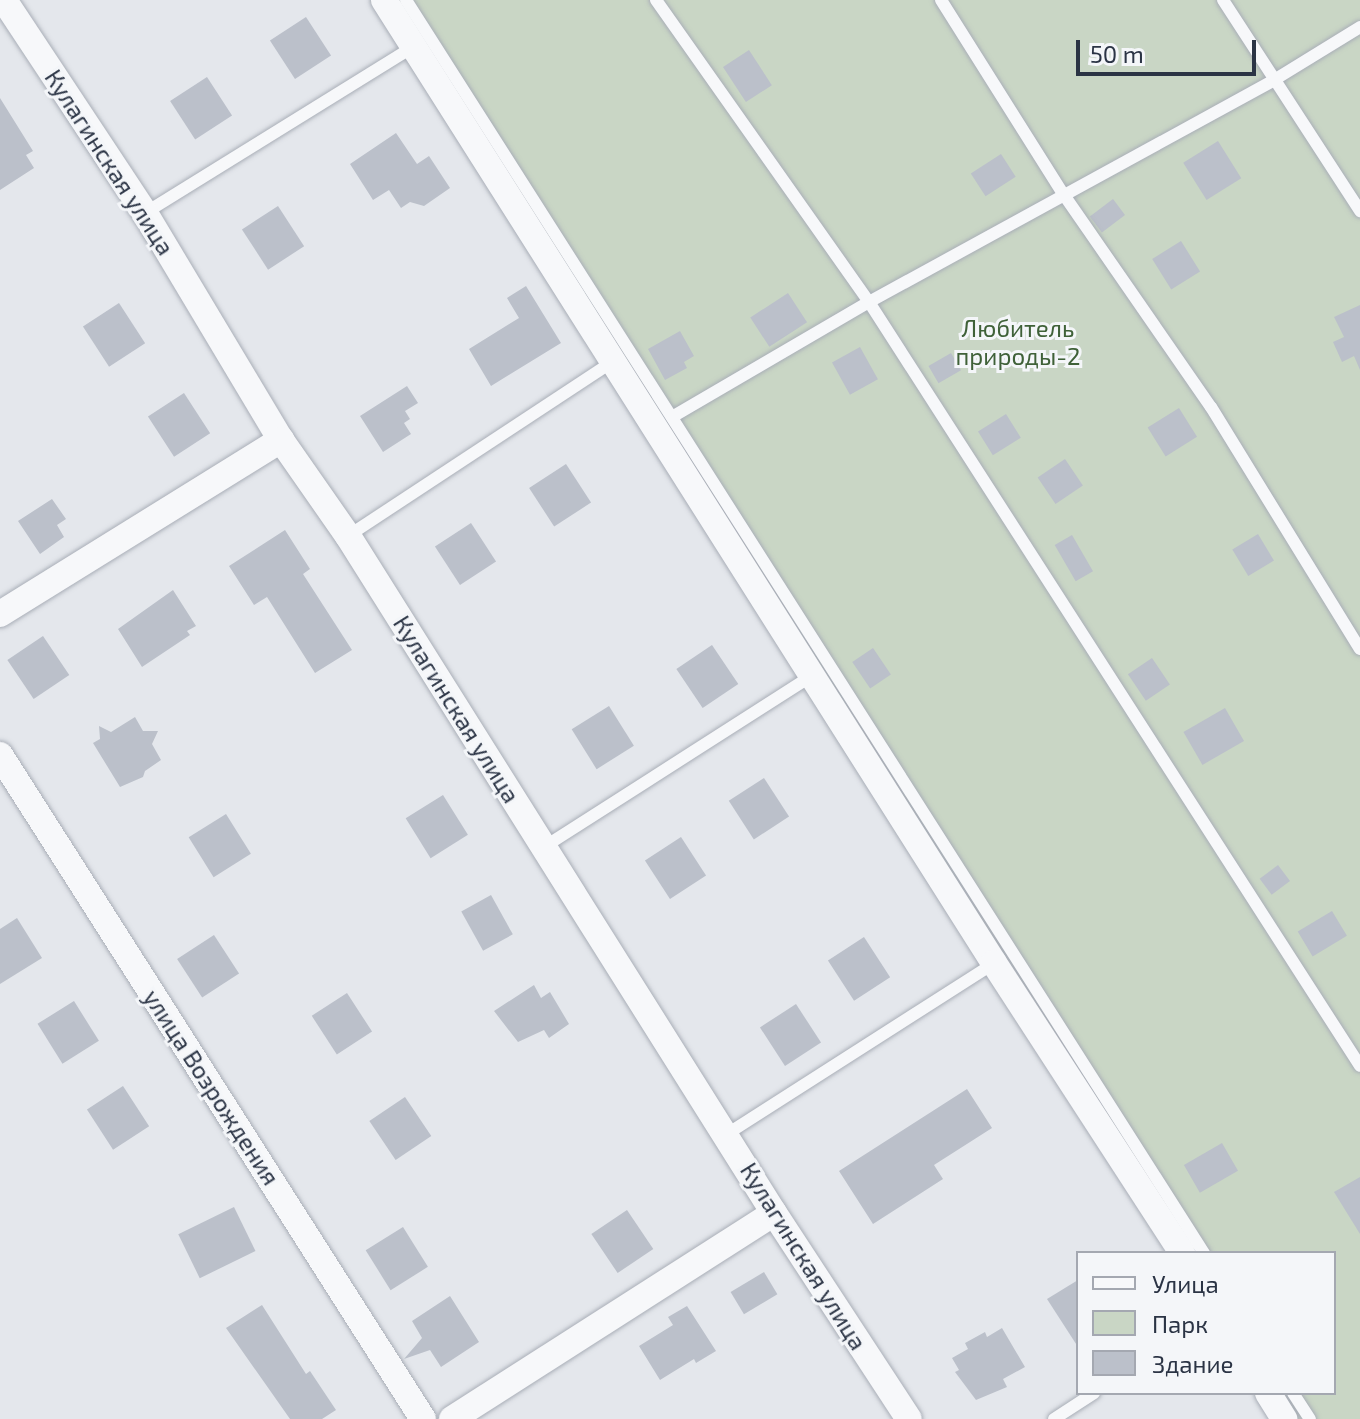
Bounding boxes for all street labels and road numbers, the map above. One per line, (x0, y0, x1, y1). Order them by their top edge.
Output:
street label: Кулагинская улица (39, 64, 181, 260)
street label: Кулагинская улица (388, 610, 526, 808)
street label: улица Возрождения (138, 984, 286, 1190)
street label: Кулагинская улица (735, 1157, 873, 1355)

